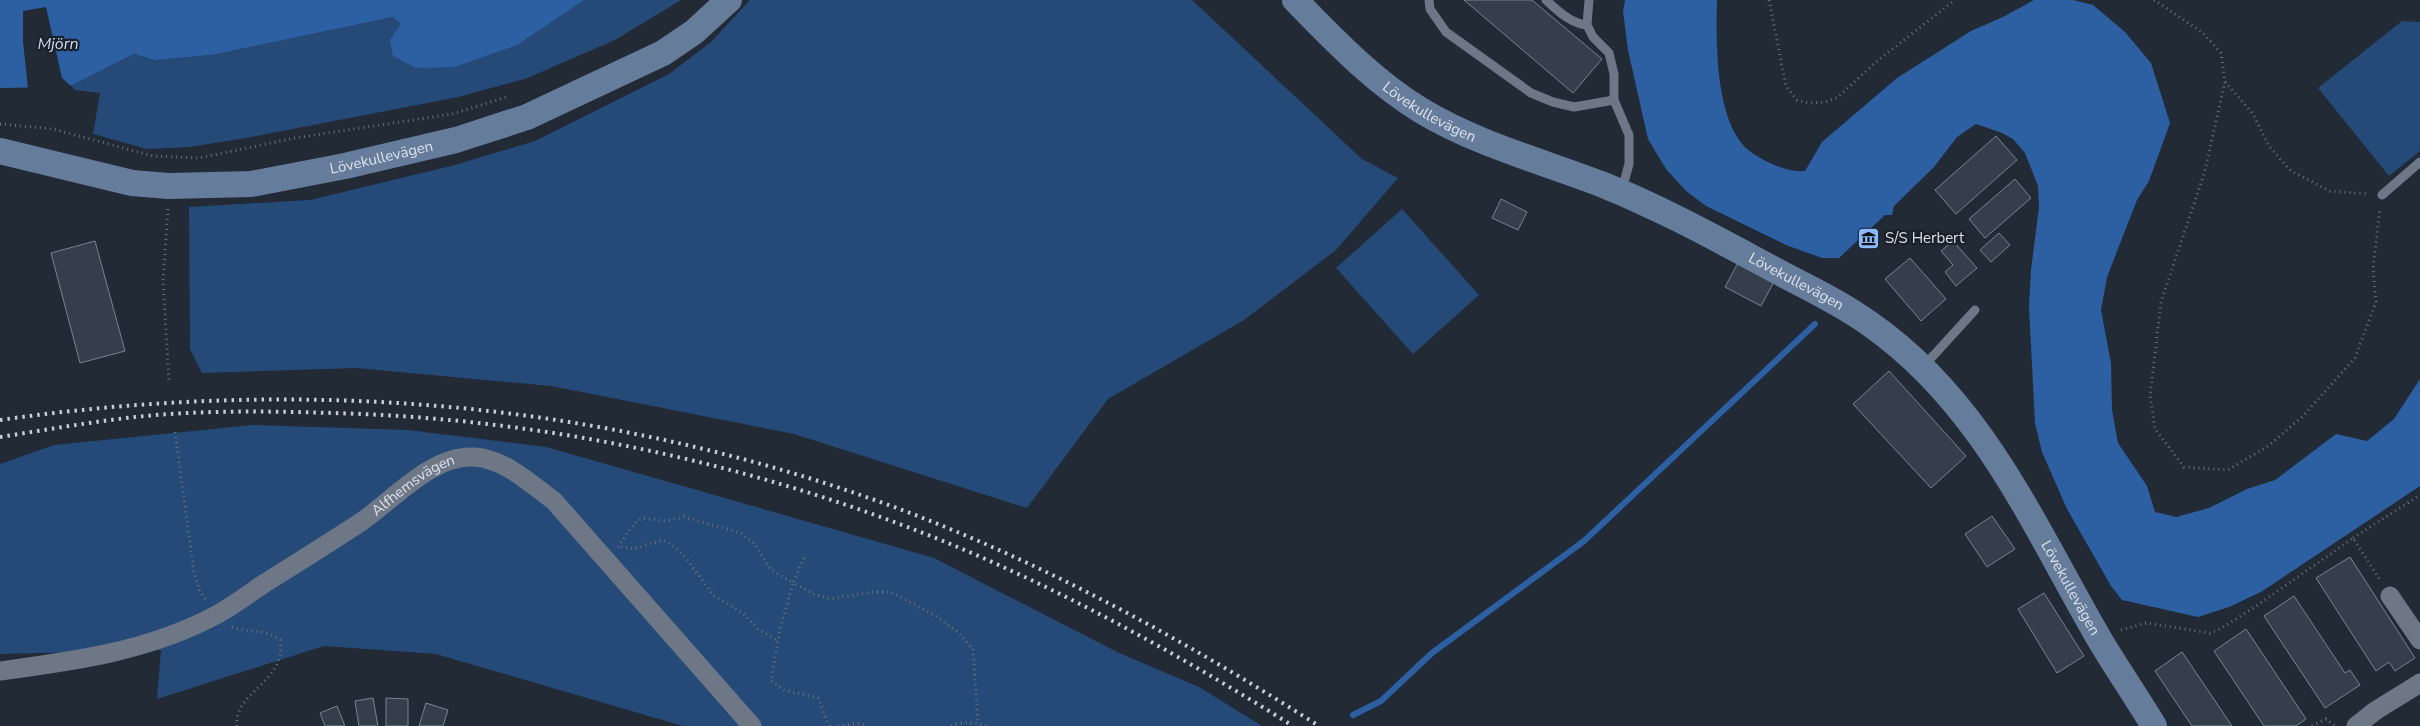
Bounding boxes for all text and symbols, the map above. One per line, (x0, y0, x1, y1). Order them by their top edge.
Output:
water label: Mjörn (37, 33, 79, 55)
street label: Lövekullevägen (1378, 77, 1479, 147)
street label: Lövekullevägen (328, 136, 435, 179)
museum icon: S/S Herbert (1857, 226, 1881, 250)
place label: S/S Herbert (1885, 228, 1965, 248)
street label: Lövekullevägen (1745, 248, 1848, 315)
street label: Alfhemsvägen (367, 450, 457, 521)
street label: Lövekullevägen (2036, 537, 2105, 639)

